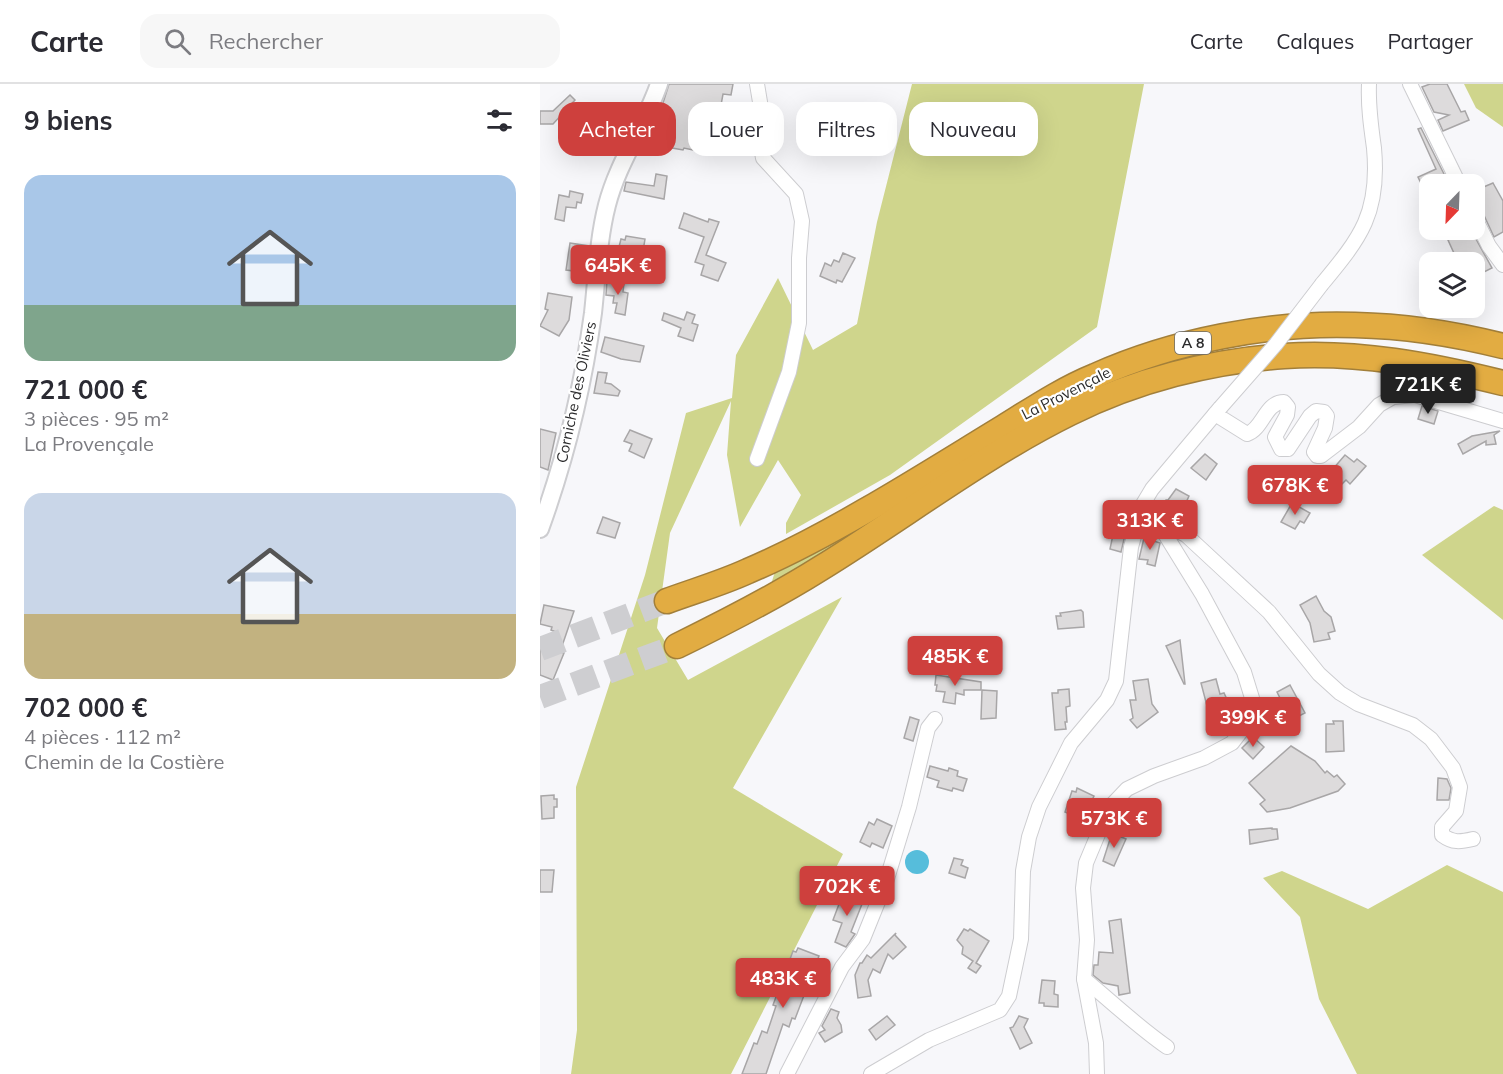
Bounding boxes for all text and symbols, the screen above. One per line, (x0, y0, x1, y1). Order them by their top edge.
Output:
search box (140, 14, 560, 68)
text: Carte (30, 24, 104, 59)
icon: search (161, 25, 194, 58)
text: Rechercher (209, 27, 323, 55)
text: Carte (1190, 28, 1243, 54)
text: Calques (1276, 28, 1354, 54)
text: Partager (1387, 28, 1473, 54)
chip: Acheter (558, 102, 676, 156)
chip: Louer (688, 102, 784, 156)
chip: Filtres (796, 102, 897, 156)
chip: Nouveau (909, 102, 1038, 156)
text: 9 biens (24, 104, 113, 137)
icon: filters (483, 104, 516, 137)
north arrow (1419, 174, 1485, 240)
map controls (1419, 174, 1485, 318)
icon: home (216, 214, 324, 322)
pin: 645K € (569, 245, 667, 296)
text: 645K € (585, 252, 651, 277)
button: layers (1419, 252, 1485, 318)
street label: Corniche des Oliviers (552, 320, 600, 464)
road number: A 8 (1175, 332, 1211, 354)
street label: La Provençale (1018, 362, 1114, 424)
pin: 721K € (1379, 364, 1477, 415)
text: 721K € (1395, 371, 1461, 396)
text: 721 000 € (24, 373, 147, 406)
text: 3 pièces · 95 m² (24, 406, 169, 431)
text: La Provençale (24, 431, 154, 456)
pin: 678K € (1246, 465, 1344, 516)
text: 678K € (1262, 472, 1328, 497)
pin: 313K € (1101, 500, 1199, 551)
text: 313K € (1117, 507, 1183, 532)
icon: home (216, 532, 324, 640)
pin: 485K € (906, 636, 1004, 687)
text: 485K € (922, 643, 988, 668)
text: 702 000 € (24, 691, 147, 724)
pin: 399K € (1204, 697, 1302, 748)
text: 399K € (1220, 704, 1286, 729)
text: 4 pièces · 112 m² (24, 724, 181, 749)
text: Chemin de la Costière (24, 749, 225, 774)
pin: 573K € (1065, 798, 1163, 849)
text: 573K € (1081, 805, 1147, 830)
pin: 702K € (798, 866, 896, 917)
text: 702K € (814, 873, 880, 898)
pin: 483K € (734, 958, 832, 1009)
text: 483K € (750, 965, 816, 990)

